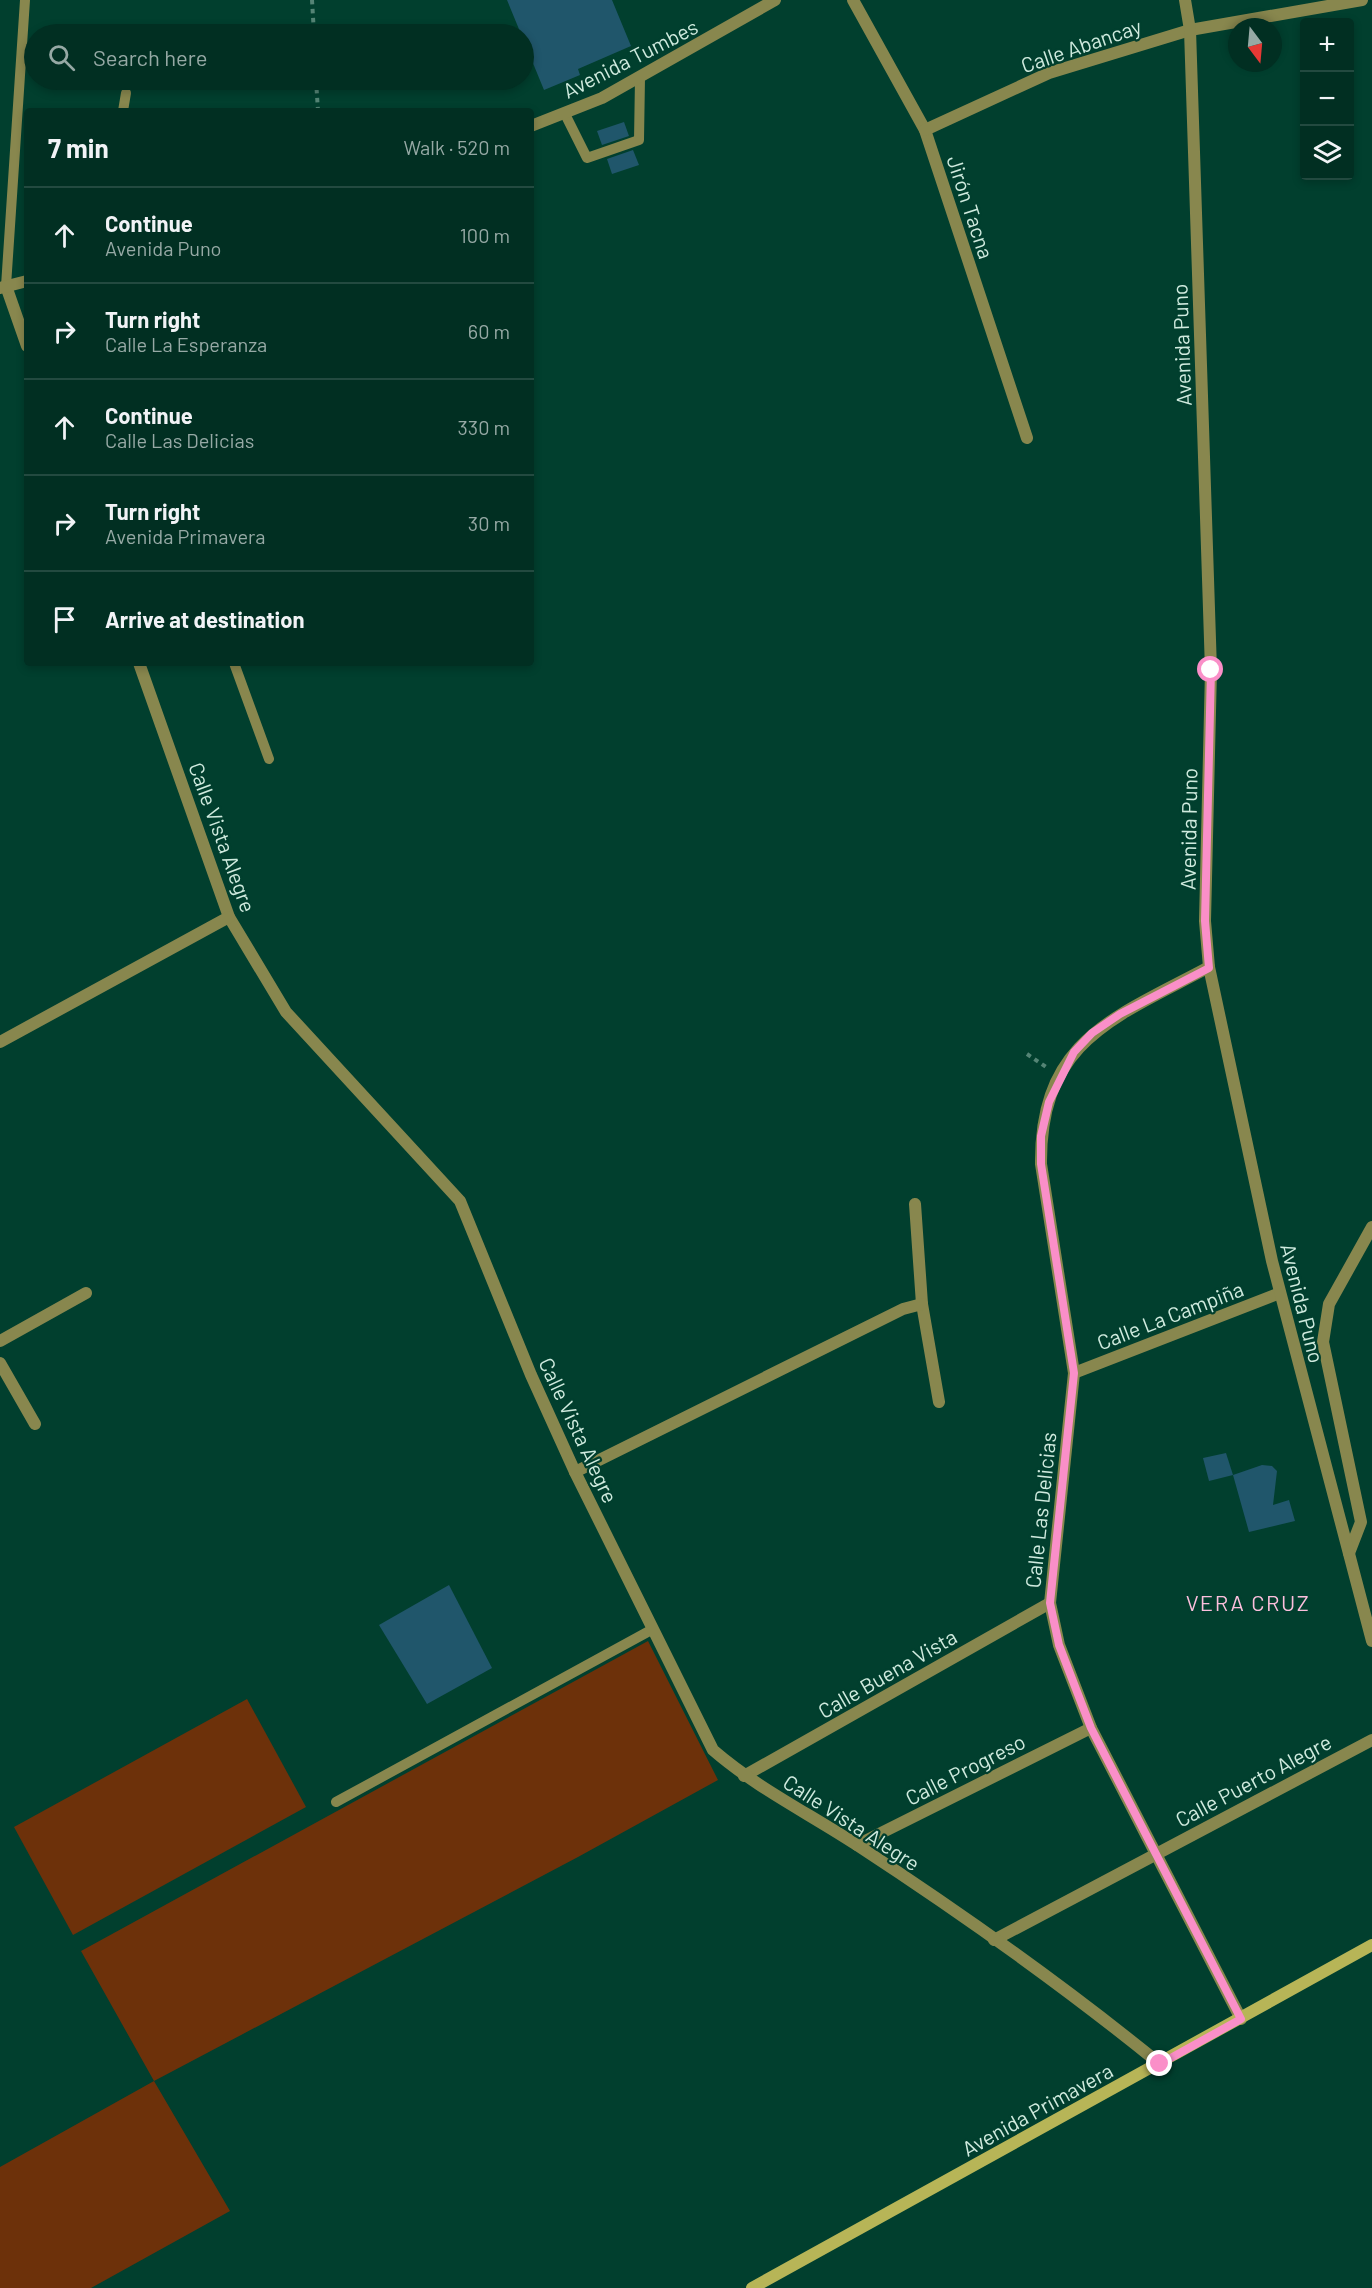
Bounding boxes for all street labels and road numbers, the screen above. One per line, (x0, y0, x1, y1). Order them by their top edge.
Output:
street label: Avenida Tumbes (558, 13, 702, 103)
street label: Calle Abancay (1017, 13, 1145, 77)
street label: Jirón Tacna (943, 152, 999, 262)
street label: Avenida Puno (1166, 283, 1196, 407)
street label: Calle Vista Alegre (184, 759, 262, 915)
street label: Avenida Puno (1174, 768, 1202, 890)
street label: Avenida Puno (1276, 1241, 1330, 1365)
street label: Calle La Campiña (1093, 1276, 1247, 1354)
street label: Calle Vista Alegre (534, 1353, 624, 1507)
street label: Calle Las Delicias (1019, 1431, 1061, 1589)
street label: Calle Buena Vista (813, 1623, 961, 1723)
street label: Calle Progreso (901, 1728, 1029, 1810)
street label: Calle Puerto Alegre (1171, 1728, 1335, 1832)
street label: Calle Vista Alegre (779, 1769, 925, 1875)
street label: Avenida Primavera (957, 2057, 1117, 2161)

